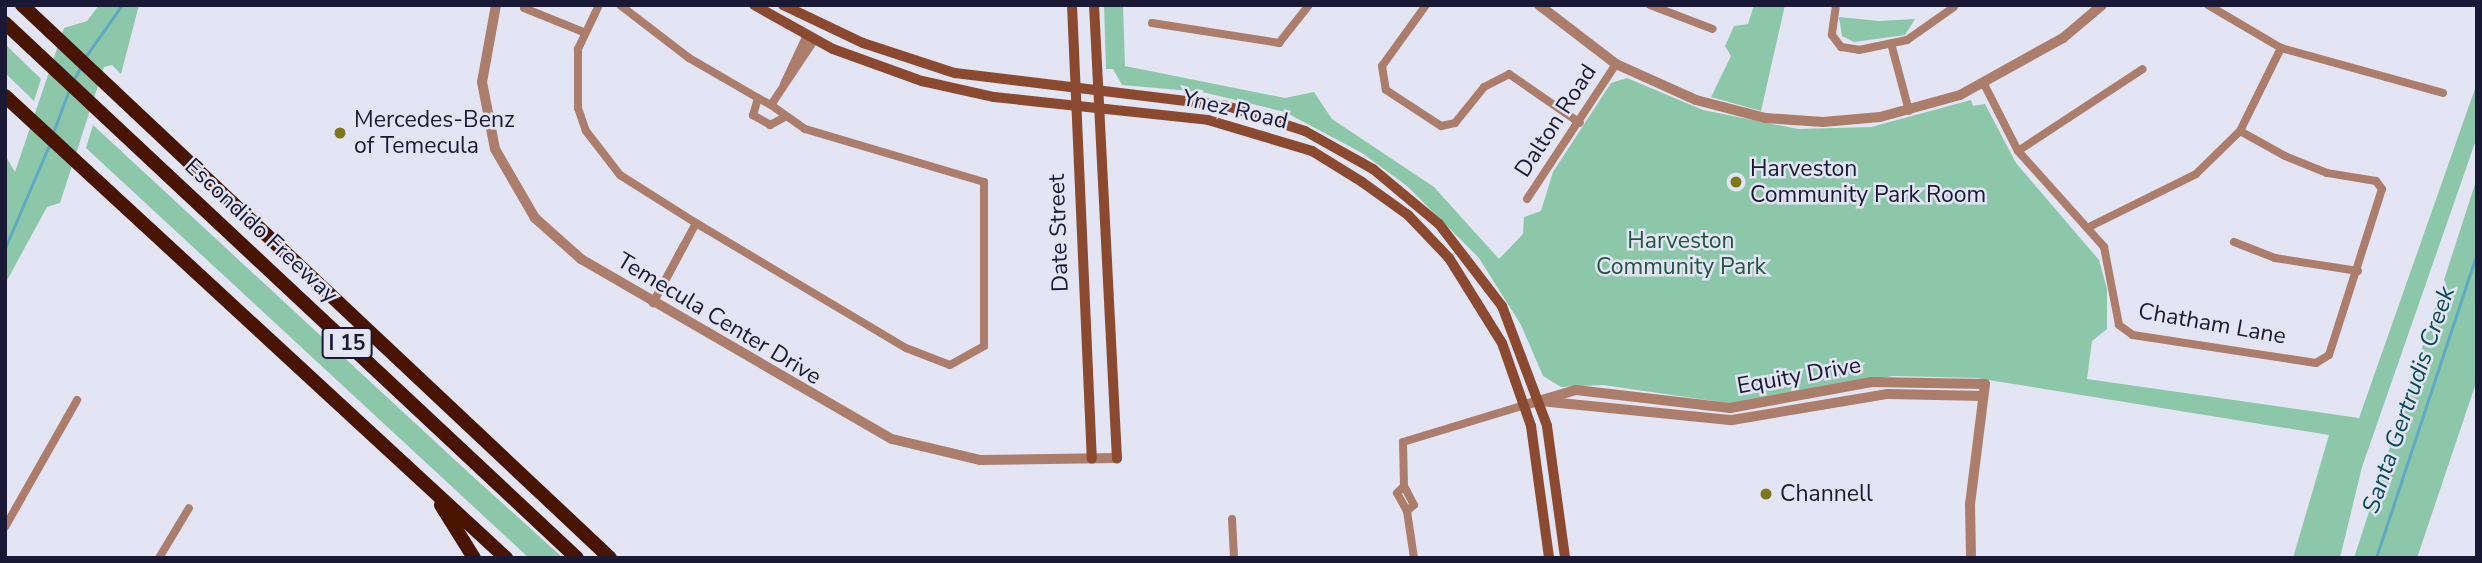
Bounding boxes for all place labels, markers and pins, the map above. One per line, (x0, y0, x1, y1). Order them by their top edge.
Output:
place label: Mercedes-Benz of Temecula (354, 106, 515, 160)
marker: Mercedes-Benz of Temecula (332, 125, 348, 141)
place label: Harveston Community Park Room (1750, 155, 1986, 209)
marker: Harveston Community Park Room (1728, 174, 1744, 190)
place label: Channell (1780, 480, 1873, 508)
marker: Channell (1758, 486, 1774, 502)

